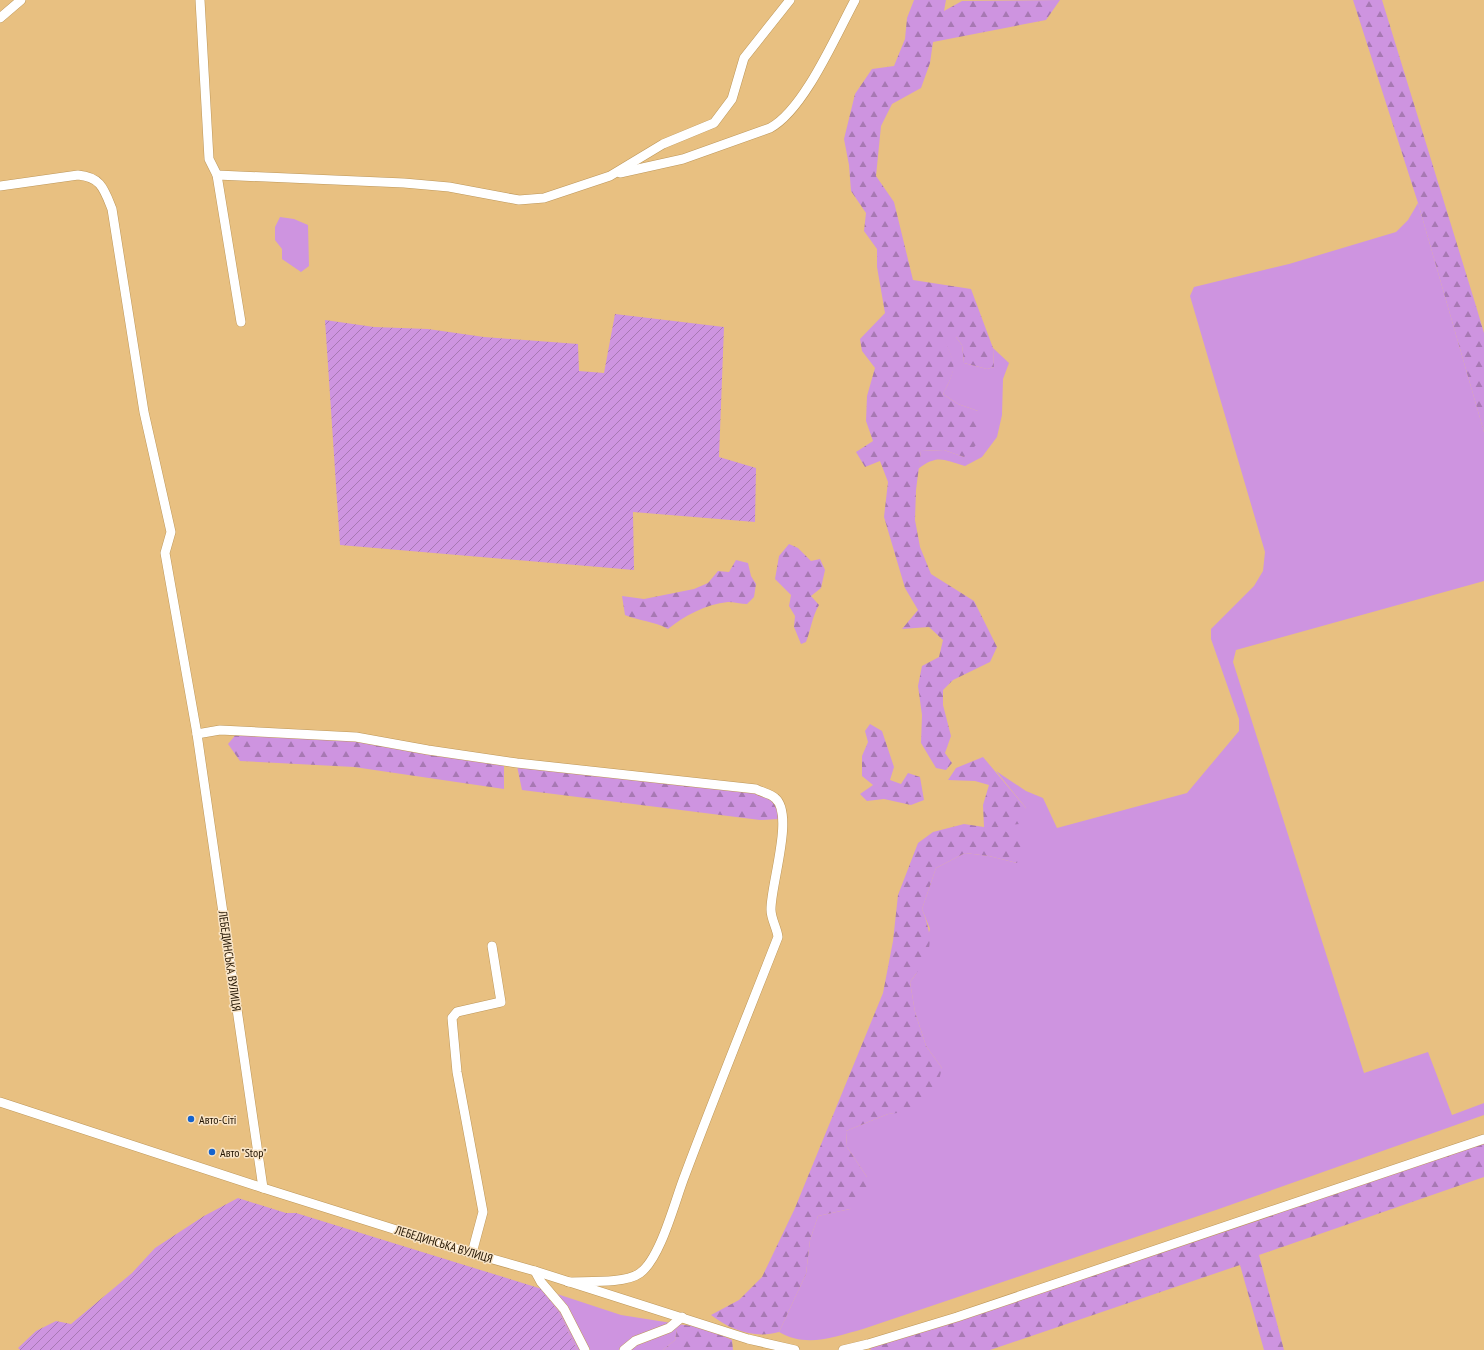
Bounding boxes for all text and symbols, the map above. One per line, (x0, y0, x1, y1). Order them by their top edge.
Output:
street label: ЛЕБЕДИНСЬКА ВУЛИЦЯ (215, 909, 244, 1012)
place label: Авто-Сіті (199, 1112, 236, 1127)
marker: Авто-Сіті (186, 1114, 196, 1124)
place label: Авто "Stop" (220, 1145, 266, 1160)
marker: Авто "Stop" (207, 1147, 217, 1157)
street label: ЛЕБЕДИНСЬКА ВУЛИЦЯ (392, 1222, 495, 1266)

